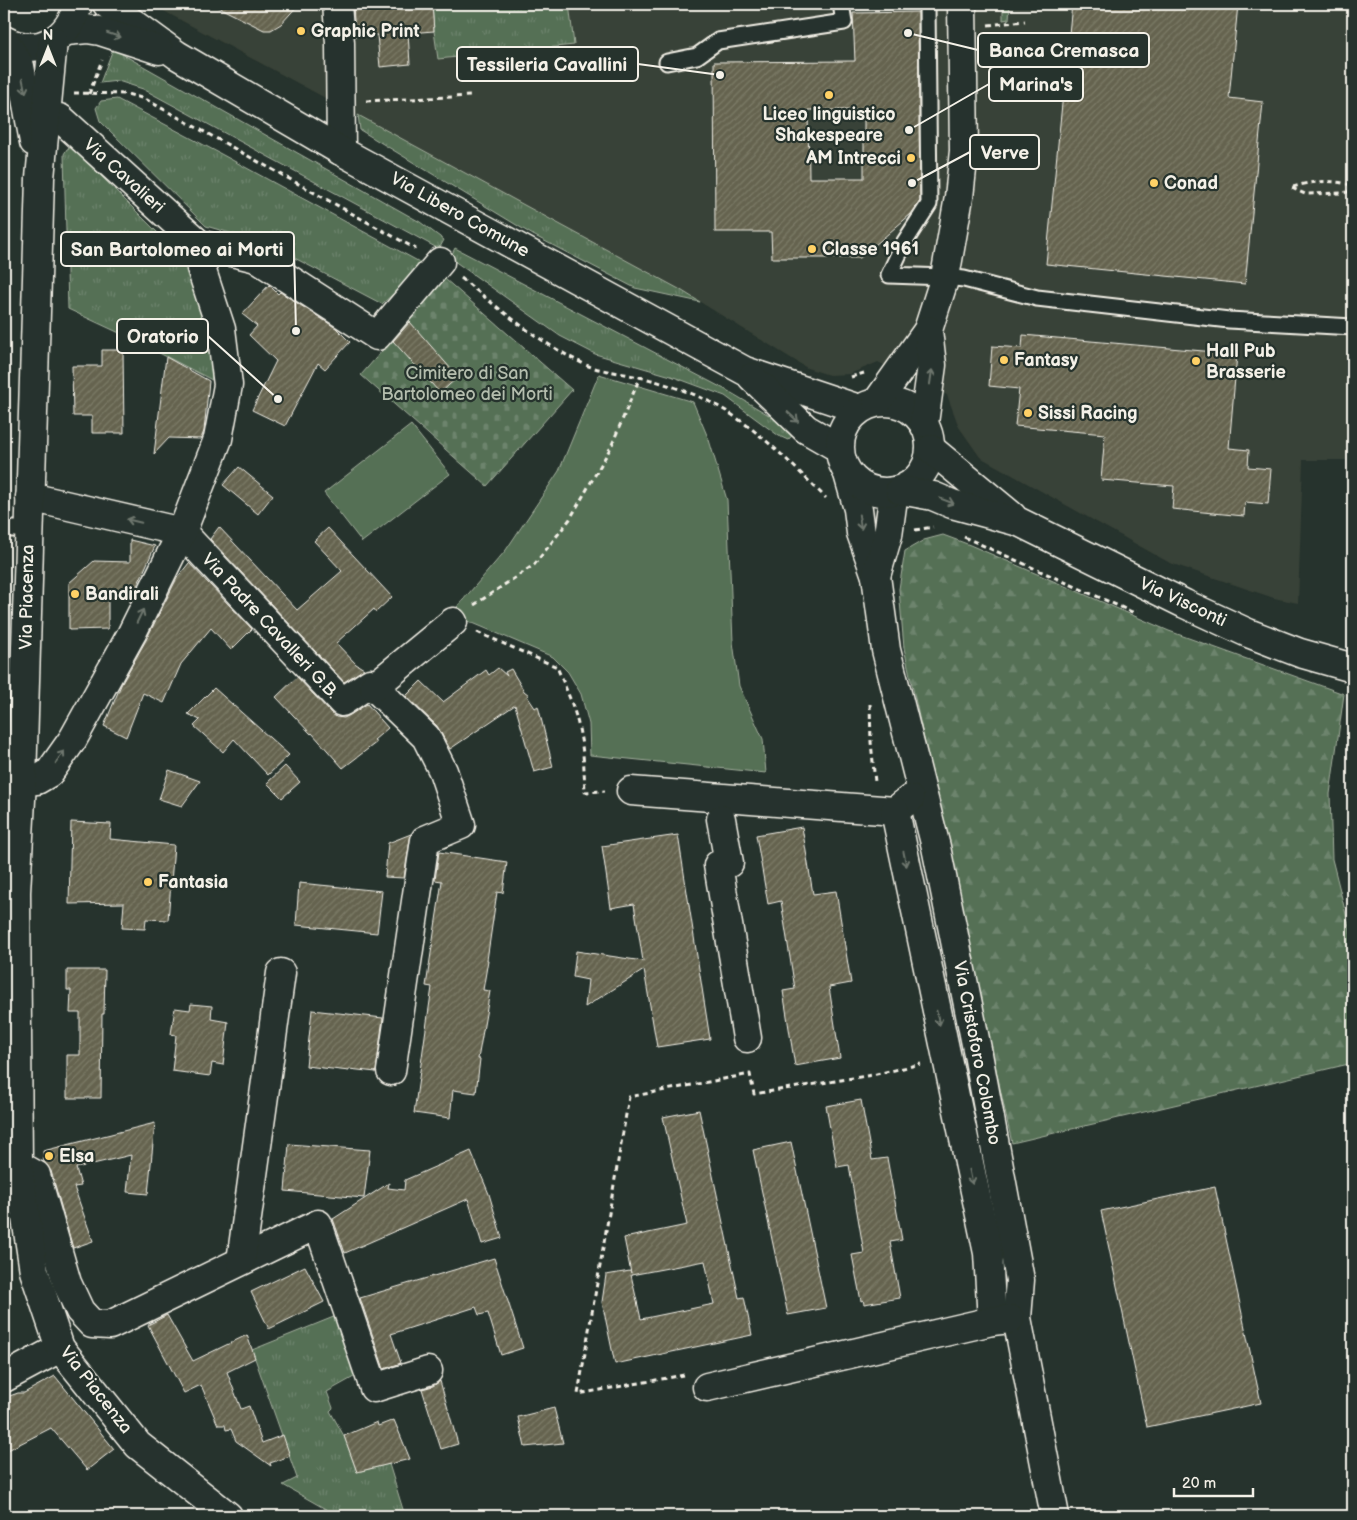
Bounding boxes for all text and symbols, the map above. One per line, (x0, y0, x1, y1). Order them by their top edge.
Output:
place label: Graphic Print (311, 21, 420, 42)
north arrow (22, 22, 72, 72)
marker: Graphic Print (295, 25, 307, 37)
text: N (43, 27, 53, 44)
one-way arrow (105, 31, 121, 41)
callout: Banca Cremasca (978, 33, 1149, 67)
text: Banca Cremasca (989, 40, 1139, 63)
callout: Tessileria Cavallini (457, 47, 638, 81)
text: Tessileria Cavallini (467, 54, 627, 77)
callout: Marina's (989, 67, 1083, 101)
text: Marina's (999, 74, 1073, 97)
one-way arrow (20, 77, 29, 93)
marker: Liceo linguistico Shakespeare (823, 89, 835, 101)
place label: Liceo linguistico Shakespeare (762, 104, 896, 146)
street label: Via Cavalieri (79, 134, 169, 218)
callout: Verve (970, 135, 1039, 169)
text: Verve (981, 142, 1029, 165)
place label: AM Intrecci (805, 148, 901, 169)
marker: AM Intrecci (905, 152, 917, 164)
street label: Via Libero Comune (387, 168, 533, 262)
place label: Conad (1164, 173, 1218, 194)
marker: Conad (1148, 177, 1160, 189)
callout: San Bartolomeo ai Morti (61, 232, 294, 266)
text: San Bartolomeo ai Morti (71, 239, 283, 262)
place label: Classe 1961 (822, 239, 919, 260)
marker: Classe 1961 (806, 243, 818, 255)
callout: Oratorio (117, 319, 208, 353)
text: Oratorio (127, 326, 199, 349)
place label: Hall Pub Brasserie (1206, 341, 1286, 383)
place label: Fantasy (1014, 350, 1079, 371)
marker: Fantasy (998, 354, 1010, 366)
marker: Hall Pub Brasserie (1190, 355, 1202, 367)
park label: Cimitero di San Bartolomeo dei Morti (381, 363, 553, 405)
one-way arrow (926, 369, 936, 385)
place label: Sissi Racing (1038, 403, 1138, 424)
marker: Sissi Racing (1022, 407, 1034, 419)
one-way arrow (787, 411, 800, 423)
one-way arrow (939, 497, 954, 507)
one-way arrow (855, 513, 865, 529)
one-way arrow (127, 516, 143, 525)
street label: Via Piacenza (16, 544, 38, 650)
street label: Via Padre Cavalleri G.B. (197, 549, 343, 703)
street label: Via Visconti (1136, 573, 1230, 631)
place label: Bandirali (85, 584, 159, 605)
marker: Bandirali (69, 588, 81, 600)
one-way arrow (136, 608, 146, 623)
one-way arrow (55, 750, 65, 764)
one-way arrow (901, 850, 910, 866)
place label: Fantasia (158, 872, 228, 893)
marker: Fantasia (142, 876, 154, 888)
street label: Via Cristoforo Colombo (949, 959, 1005, 1147)
one-way arrow (934, 1010, 943, 1026)
place label: Elsa (59, 1146, 94, 1167)
marker: Elsa (43, 1150, 55, 1162)
one-way arrow (967, 1169, 977, 1185)
street label: Via Piacenza (55, 1342, 137, 1438)
scale bar (1174, 1465, 1253, 1497)
text: 20 m (1182, 1474, 1216, 1493)

